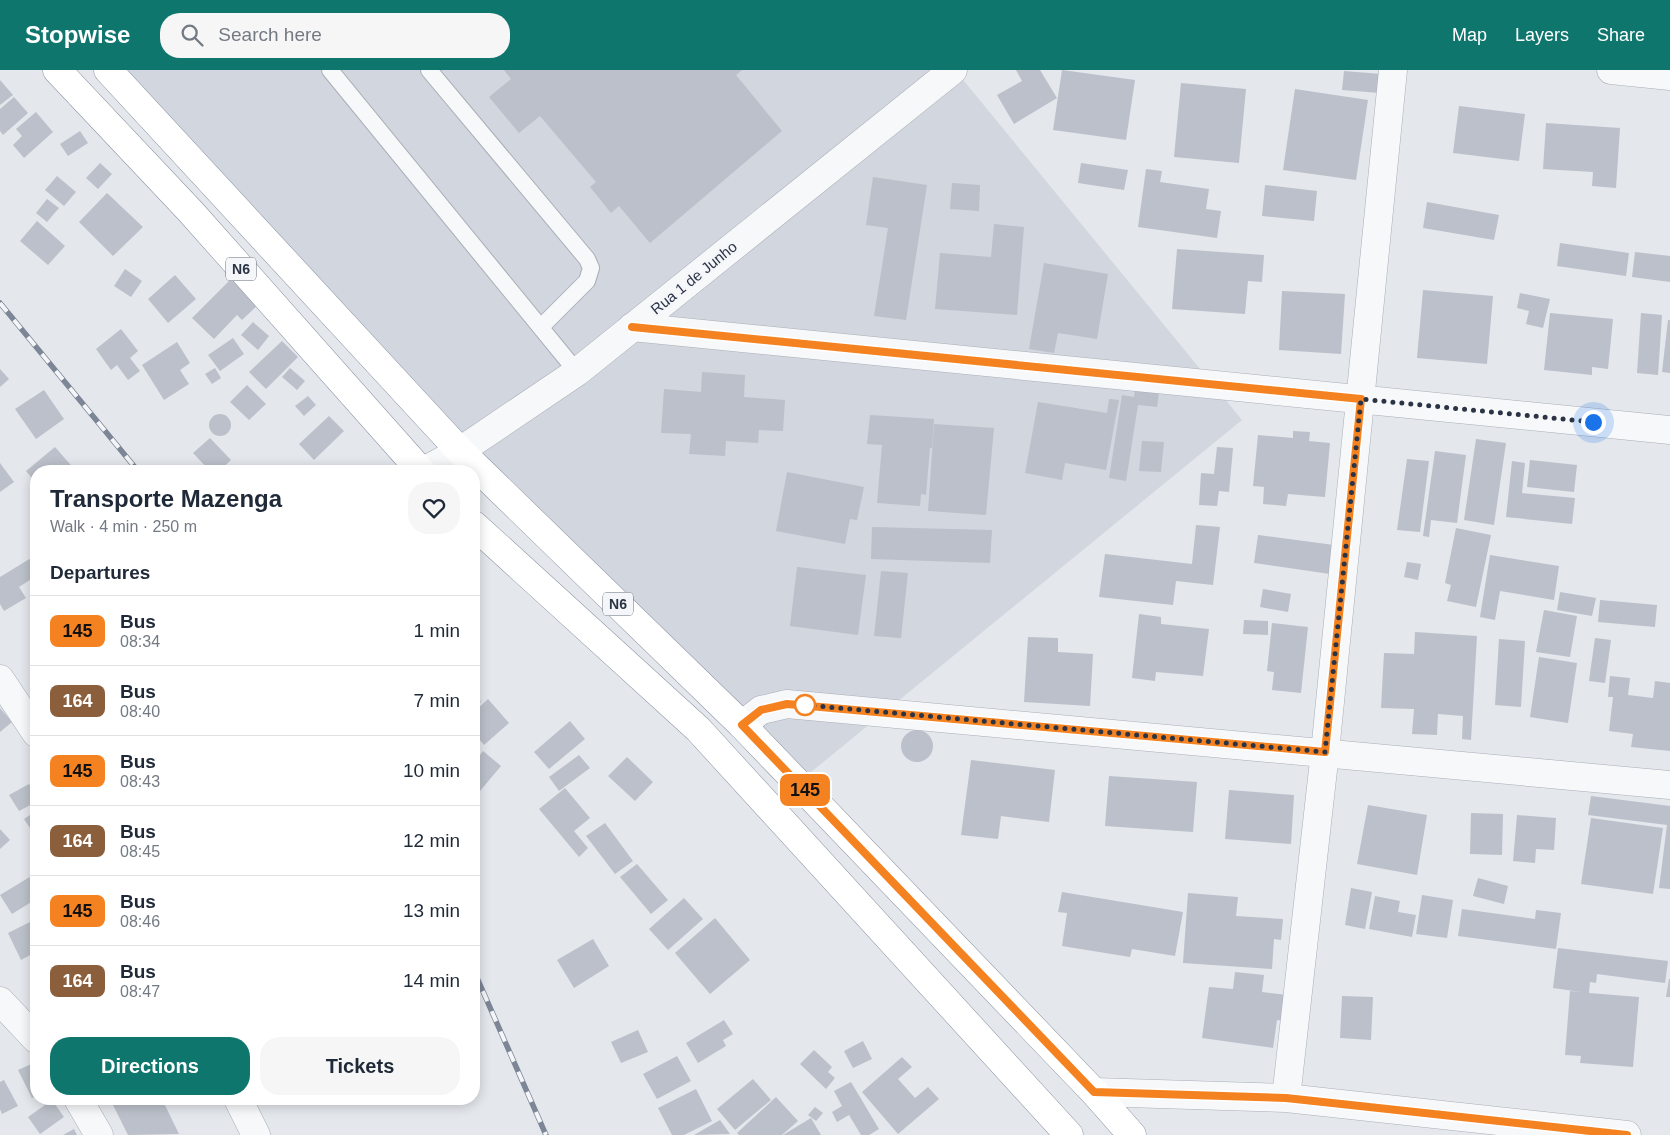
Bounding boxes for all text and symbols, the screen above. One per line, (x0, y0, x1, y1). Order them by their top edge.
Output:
search box (160, 13, 510, 58)
text: Stopwise (25, 21, 130, 48)
icon: search (178, 21, 206, 49)
text: Search here (218, 24, 322, 45)
text: Map (1452, 25, 1487, 45)
text: Layers (1515, 25, 1569, 45)
text: Share (1597, 25, 1645, 45)
street label: Rua 1 de Junho (647, 238, 740, 318)
road number: N6 (226, 258, 256, 280)
your location (1581, 410, 1606, 435)
button: heart (408, 482, 460, 534)
text: Transporte Mazenga (50, 485, 282, 512)
text: Walk · 4 min · 250 m (50, 518, 197, 535)
text: Departures (50, 562, 150, 583)
road number: N6 (603, 592, 633, 616)
text: Bus (120, 611, 156, 632)
text: 1 min (414, 620, 460, 641)
text: 145 (62, 621, 93, 641)
text: 08:34 (120, 633, 160, 650)
text: Bus (120, 681, 156, 702)
text: 7 min (414, 690, 460, 711)
text: 164 (62, 691, 93, 711)
unlabelled marker (794, 694, 816, 716)
text: 08:40 (120, 703, 160, 720)
text: Bus (120, 751, 156, 772)
text: 10 min (403, 760, 460, 781)
text: 145 (62, 761, 93, 781)
text: 08:43 (120, 773, 160, 790)
line badge: 145 (776, 774, 834, 806)
text: 145 (790, 780, 820, 800)
text: Bus (120, 821, 156, 842)
text: 12 min (403, 830, 460, 851)
text: 164 (62, 831, 93, 851)
text: 08:45 (120, 843, 160, 860)
text: Bus (120, 891, 156, 912)
text: 13 min (403, 900, 460, 921)
text: 145 (62, 901, 93, 921)
text: 08:46 (120, 913, 160, 930)
text: Bus (120, 961, 156, 982)
text: 14 min (403, 970, 460, 991)
text: 164 (62, 971, 93, 991)
text: 08:47 (120, 983, 160, 1000)
button: Directions (50, 1037, 250, 1095)
button: Tickets (260, 1037, 460, 1095)

